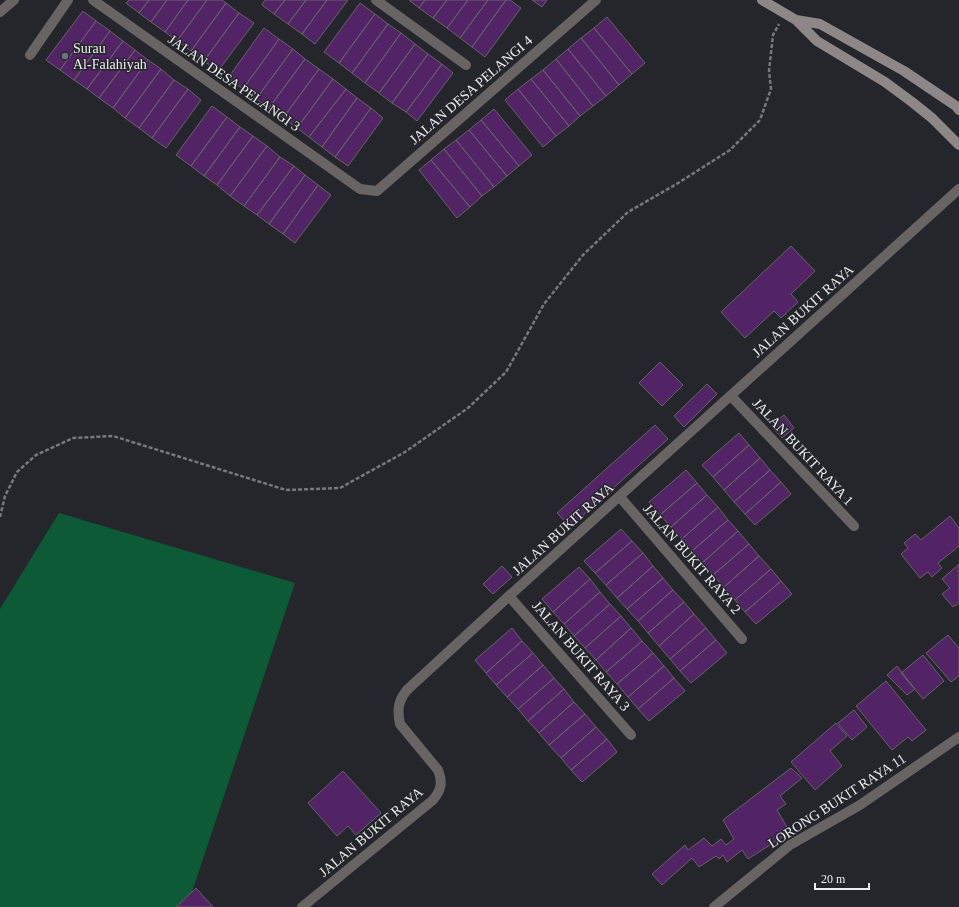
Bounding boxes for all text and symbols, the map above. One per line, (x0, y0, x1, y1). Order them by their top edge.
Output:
street label: JALAN DESA PELANGI 3 (165, 32, 303, 134)
street label: JALAN DESA PELANGI 4 (407, 33, 535, 147)
place label: Surau Al-Falahiyah (73, 41, 147, 72)
marker: Surau Al-Falahiyah (60, 51, 70, 61)
street label: JALAN BUKIT RAYA (749, 261, 857, 360)
street label: JALAN BUKIT RAYA 1 (750, 396, 856, 508)
street label: JALAN BUKIT RAYA (509, 479, 617, 578)
street label: JALAN BUKIT RAYA 2 (640, 501, 744, 617)
street label: JALAN BUKIT RAYA 3 (529, 598, 633, 714)
street label: LORONG BUKIT RAYA 11 (765, 751, 909, 851)
street label: JALAN BUKIT RAYA (316, 784, 427, 880)
scale bar (815, 865, 869, 891)
text: 20 m (821, 872, 846, 886)

